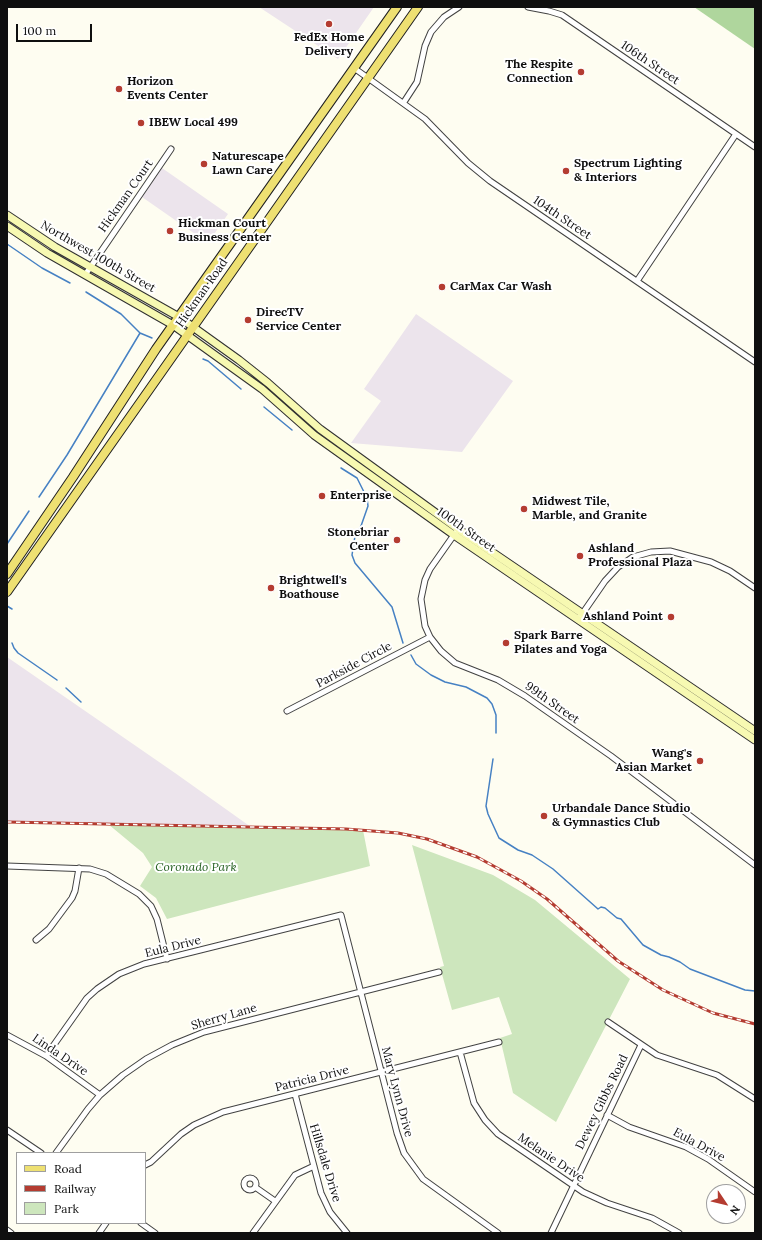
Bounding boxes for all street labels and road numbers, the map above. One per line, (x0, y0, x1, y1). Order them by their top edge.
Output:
street label: 106th Street (618, 38, 682, 88)
street label: Hickman Court (96, 157, 156, 235)
street label: 104th Street (530, 193, 594, 243)
street label: Northwest 100th Street (38, 218, 158, 296)
street label: Hickman Road (173, 256, 231, 330)
street label: 100th Street (434, 505, 498, 555)
street label: Parkside Circle (314, 639, 394, 691)
street label: 99th Street (522, 679, 582, 727)
street label: Eula Drive (144, 933, 202, 961)
street label: Sherry Lane (189, 1001, 259, 1033)
street label: Linda Drive (29, 1031, 91, 1079)
street label: Mary Lynn Drive (378, 1045, 416, 1139)
street label: Dewey Gibbs Road (573, 1052, 631, 1152)
street label: Patricia Drive (274, 1063, 350, 1095)
street label: Hillsdale Drive (306, 1122, 344, 1204)
street label: Eula Drive (670, 1125, 728, 1165)
street label: Melanie Drive (515, 1130, 587, 1186)

